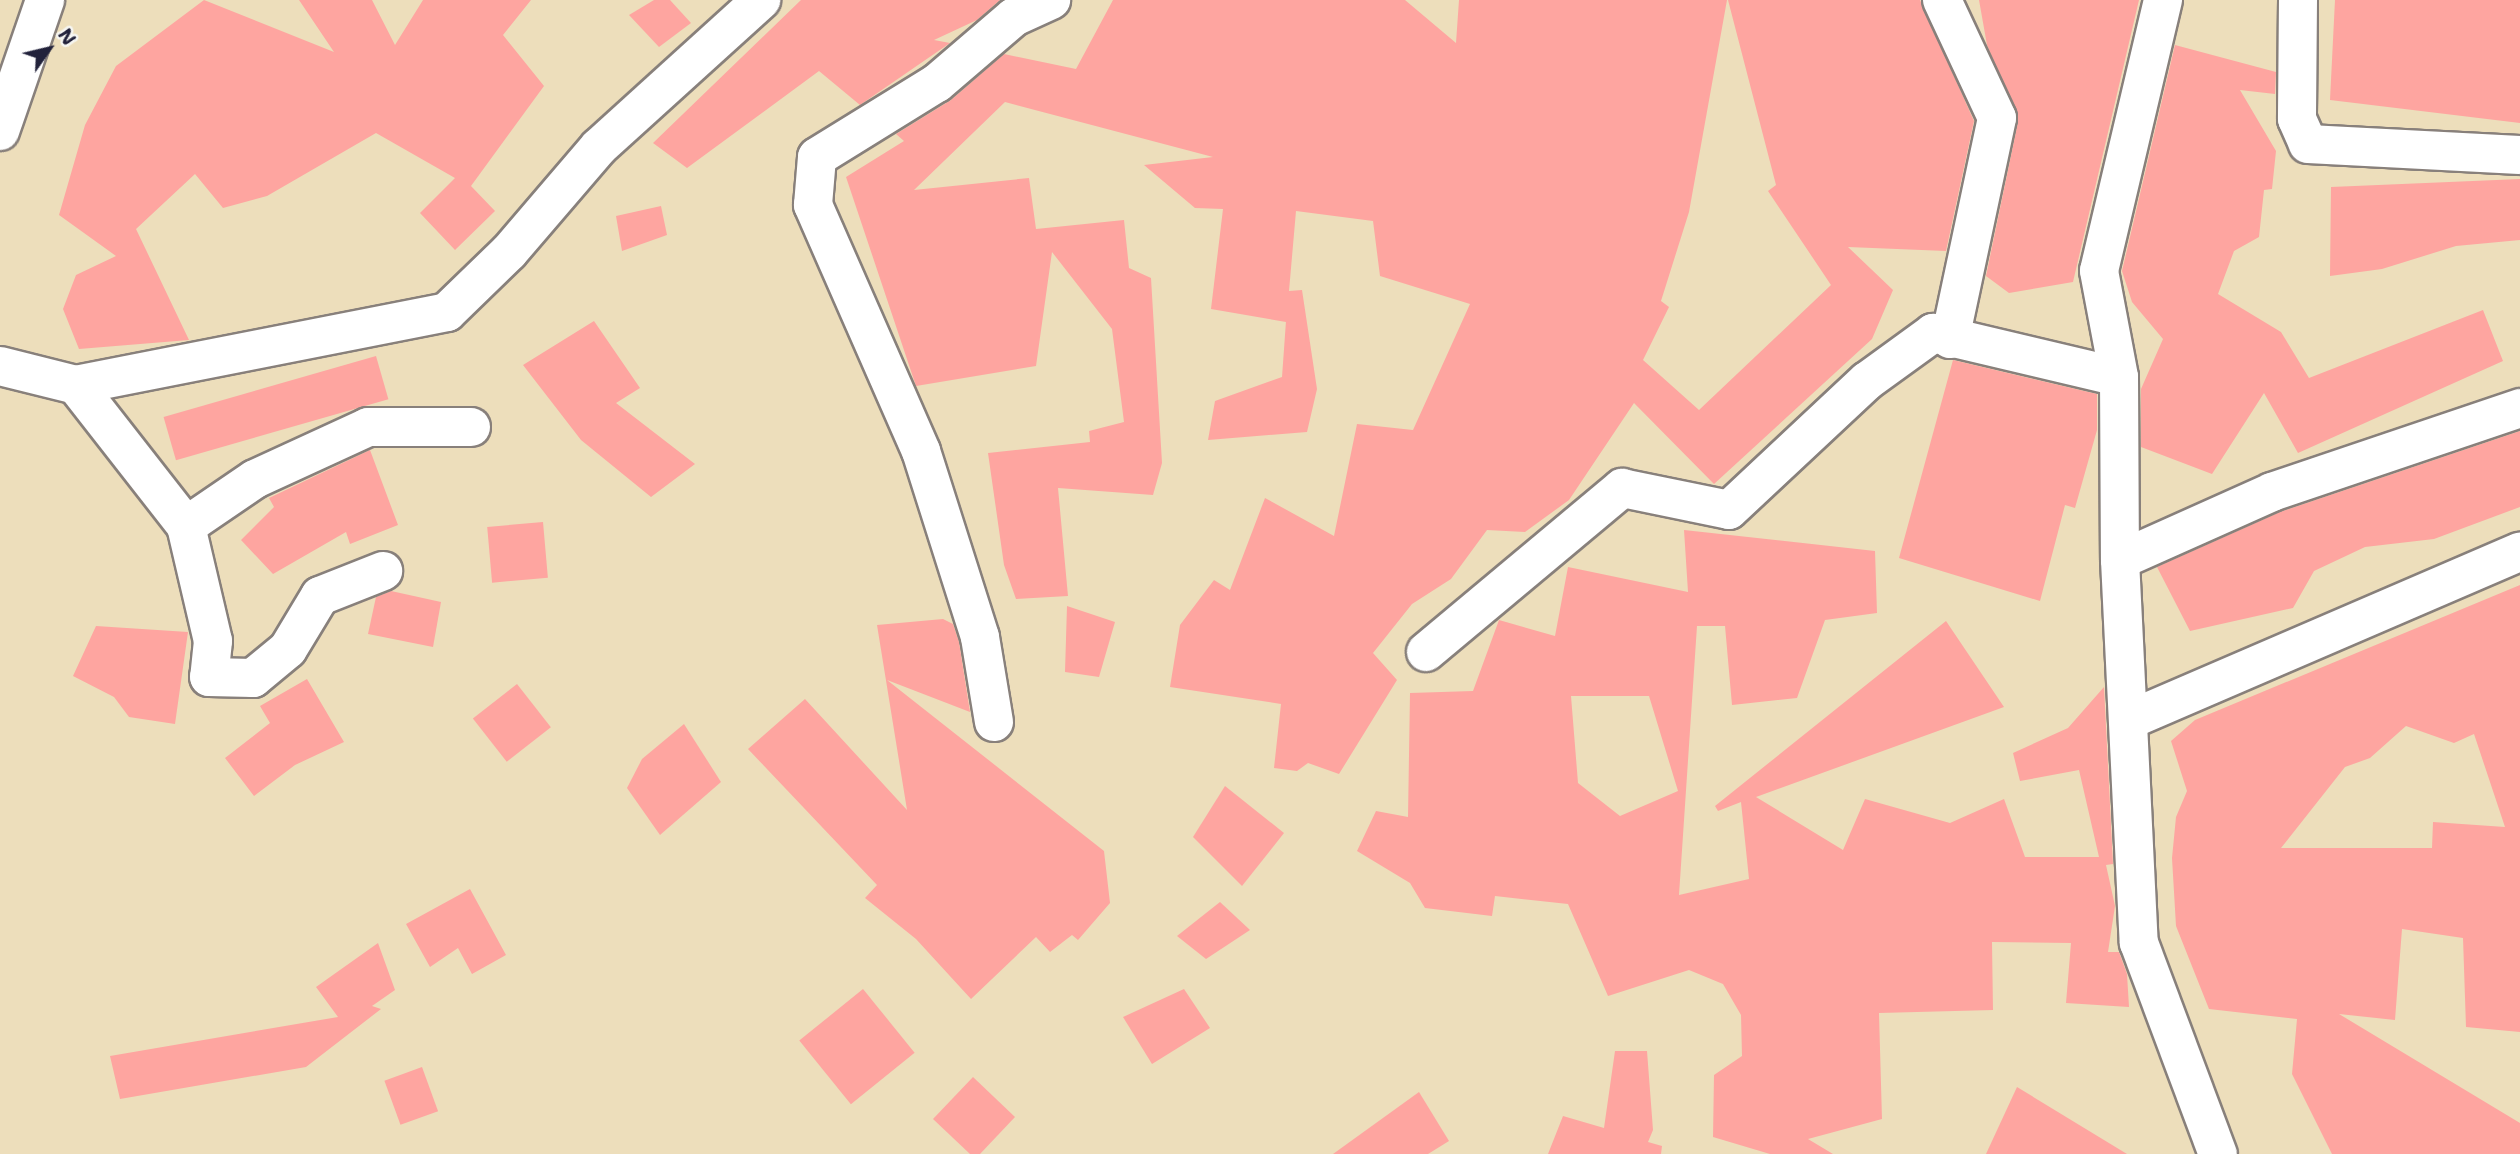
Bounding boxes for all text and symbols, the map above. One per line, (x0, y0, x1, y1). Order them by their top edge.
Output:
north arrow (14, 14, 84, 84)
text: N (52, 24, 81, 50)

